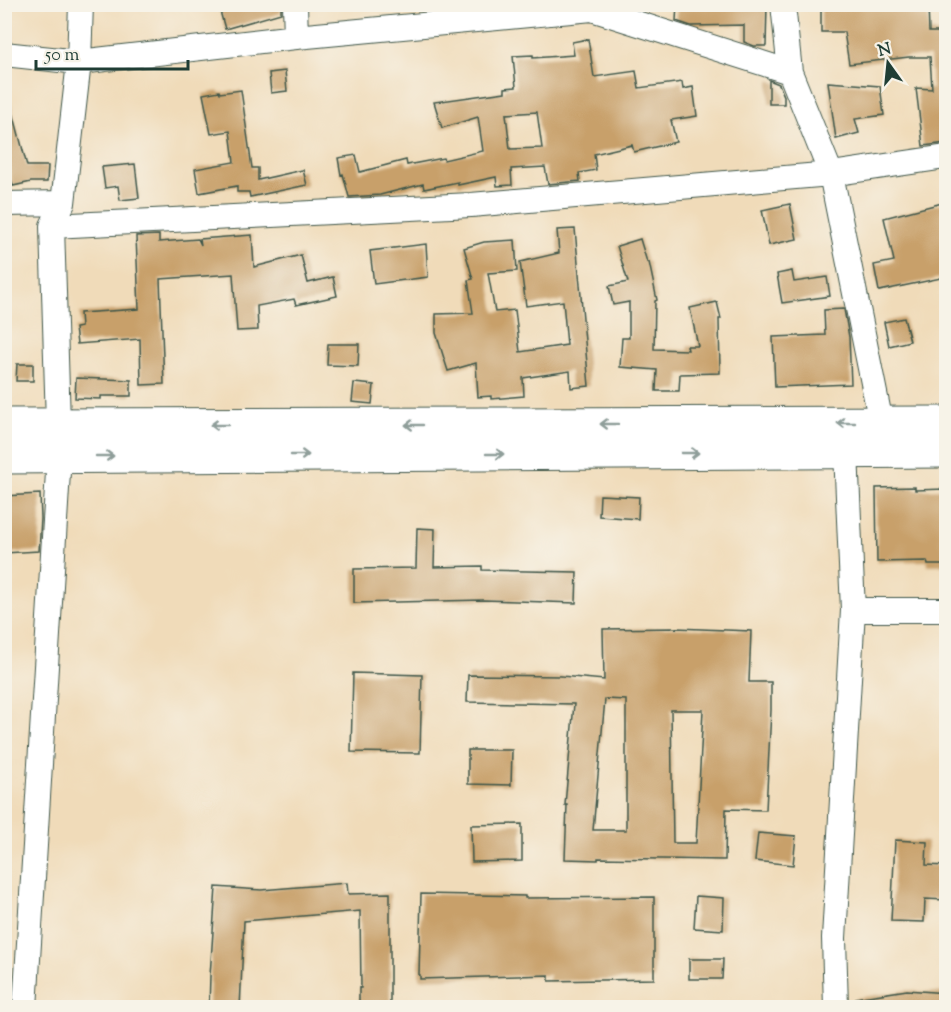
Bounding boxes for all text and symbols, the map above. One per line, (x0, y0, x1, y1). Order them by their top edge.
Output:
scale bar (36, 33, 188, 71)
north arrow (858, 33, 918, 93)
text: N (876, 38, 894, 64)
text: 50 m (44, 43, 80, 69)
one-way arrow (837, 417, 857, 429)
one-way arrow (600, 418, 620, 430)
one-way arrow (210, 419, 230, 431)
one-way arrow (405, 419, 425, 431)
one-way arrow (679, 447, 699, 459)
one-way arrow (484, 448, 504, 460)
one-way arrow (289, 449, 309, 461)
one-way arrow (94, 450, 114, 462)

